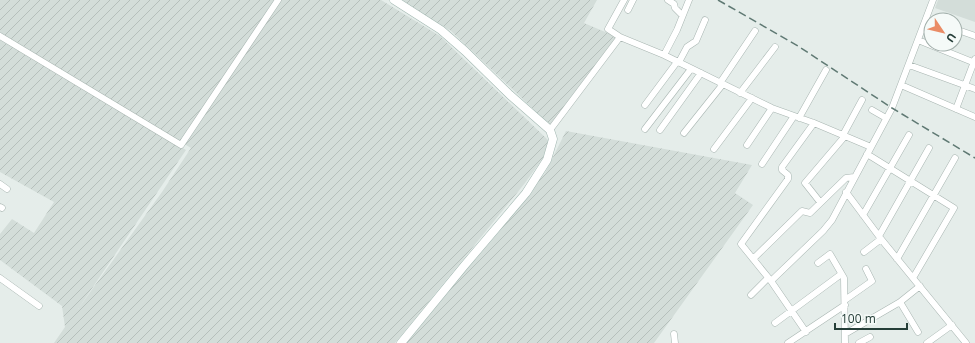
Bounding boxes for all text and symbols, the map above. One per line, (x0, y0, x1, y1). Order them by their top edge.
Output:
north arrow (923, 12, 963, 52)
text: U (943, 30, 960, 46)
scale bar (835, 305, 907, 331)
text: 100 m (841, 310, 876, 327)

